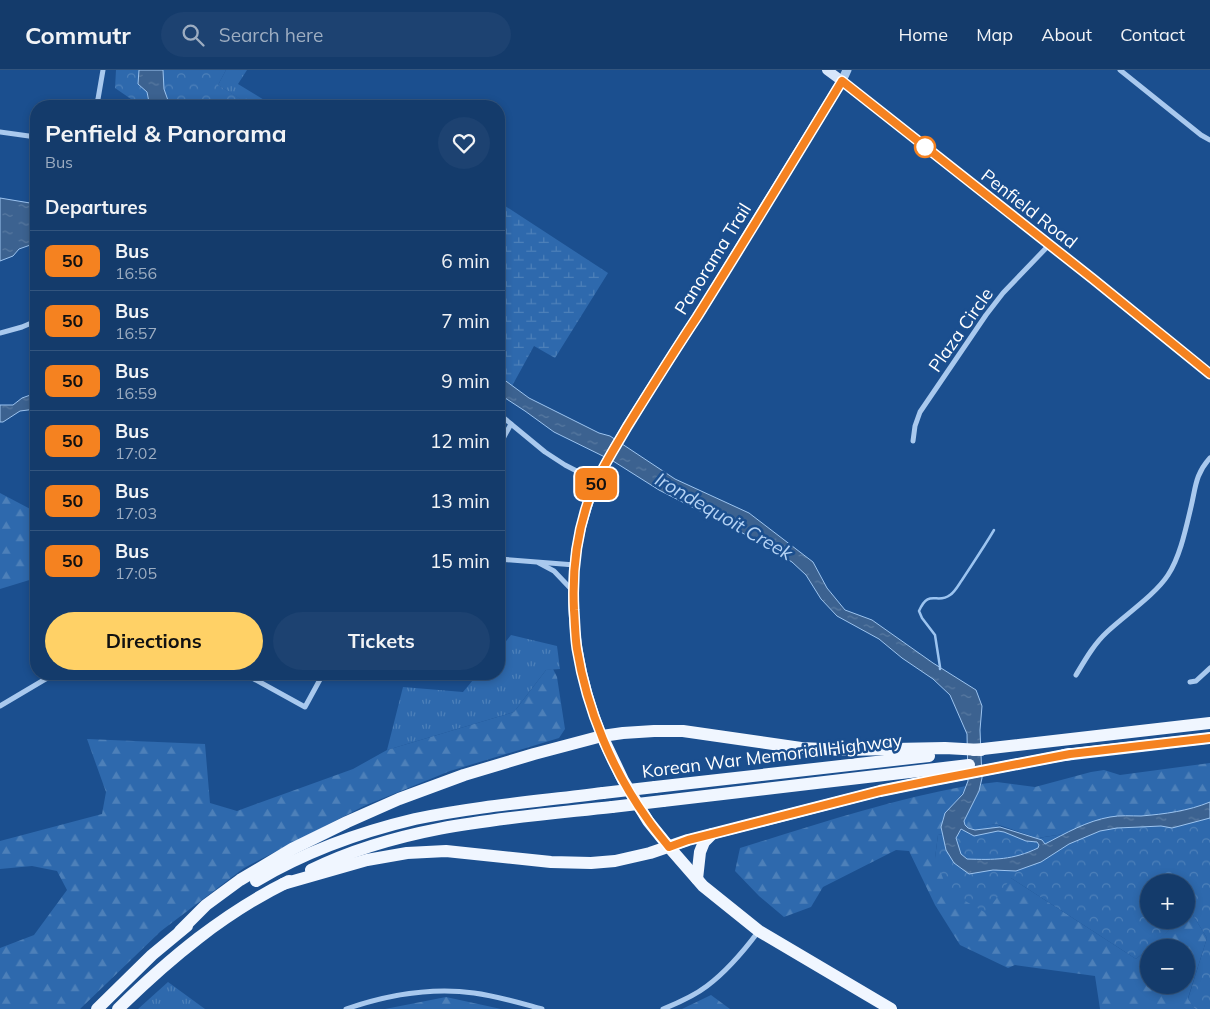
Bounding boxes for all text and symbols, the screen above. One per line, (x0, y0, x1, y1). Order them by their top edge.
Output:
search box (161, 12, 511, 57)
text: Commutr (25, 20, 131, 50)
icon: search (179, 21, 207, 49)
text: Search here (219, 23, 323, 47)
text: Home (898, 23, 948, 46)
text: Map (976, 23, 1013, 46)
text: About (1041, 23, 1092, 46)
text: Contact (1120, 23, 1185, 46)
button: heart (438, 117, 490, 169)
text: Penfield & Panorama (45, 118, 287, 148)
unlabelled marker (914, 136, 936, 158)
text: Bus (45, 152, 73, 172)
street label: Penfield Road (977, 164, 1082, 253)
text: Departures (45, 195, 147, 219)
street label: Panorama Trail (669, 199, 756, 319)
text: Bus (115, 239, 149, 263)
text: 50 (62, 249, 83, 272)
text: 6 min (441, 249, 490, 273)
text: 16:56 (115, 263, 157, 283)
street label: Plaza Circle (923, 283, 998, 376)
text: Bus (115, 299, 149, 323)
text: 50 (62, 309, 83, 332)
text: 7 min (441, 309, 490, 333)
text: 16:57 (115, 323, 157, 343)
text: Bus (115, 359, 149, 383)
text: 50 (62, 369, 83, 392)
text: 9 min (441, 369, 490, 393)
text: 16:59 (115, 383, 157, 403)
text: Bus (115, 419, 149, 443)
text: 50 (62, 429, 83, 452)
text: 12 min (430, 429, 490, 453)
text: 17:02 (115, 443, 157, 463)
water label: Irondequoit Creek (651, 467, 798, 566)
line badge: 50 (574, 468, 618, 500)
text: 50 (585, 472, 607, 495)
text: Bus (115, 479, 149, 503)
text: 50 (62, 489, 83, 512)
text: 13 min (430, 489, 490, 513)
text: 17:03 (115, 503, 157, 523)
text: Bus (115, 539, 149, 563)
text: 50 (62, 549, 83, 572)
text: 15 min (430, 549, 490, 573)
text: 17:05 (115, 563, 157, 583)
button: Directions (45, 612, 263, 670)
button: Tickets (273, 612, 490, 670)
street label: Korean War Memorial Highway (641, 728, 904, 783)
map controls (1140, 874, 1195, 994)
button: + (1140, 874, 1195, 929)
button: − (1140, 939, 1195, 994)

